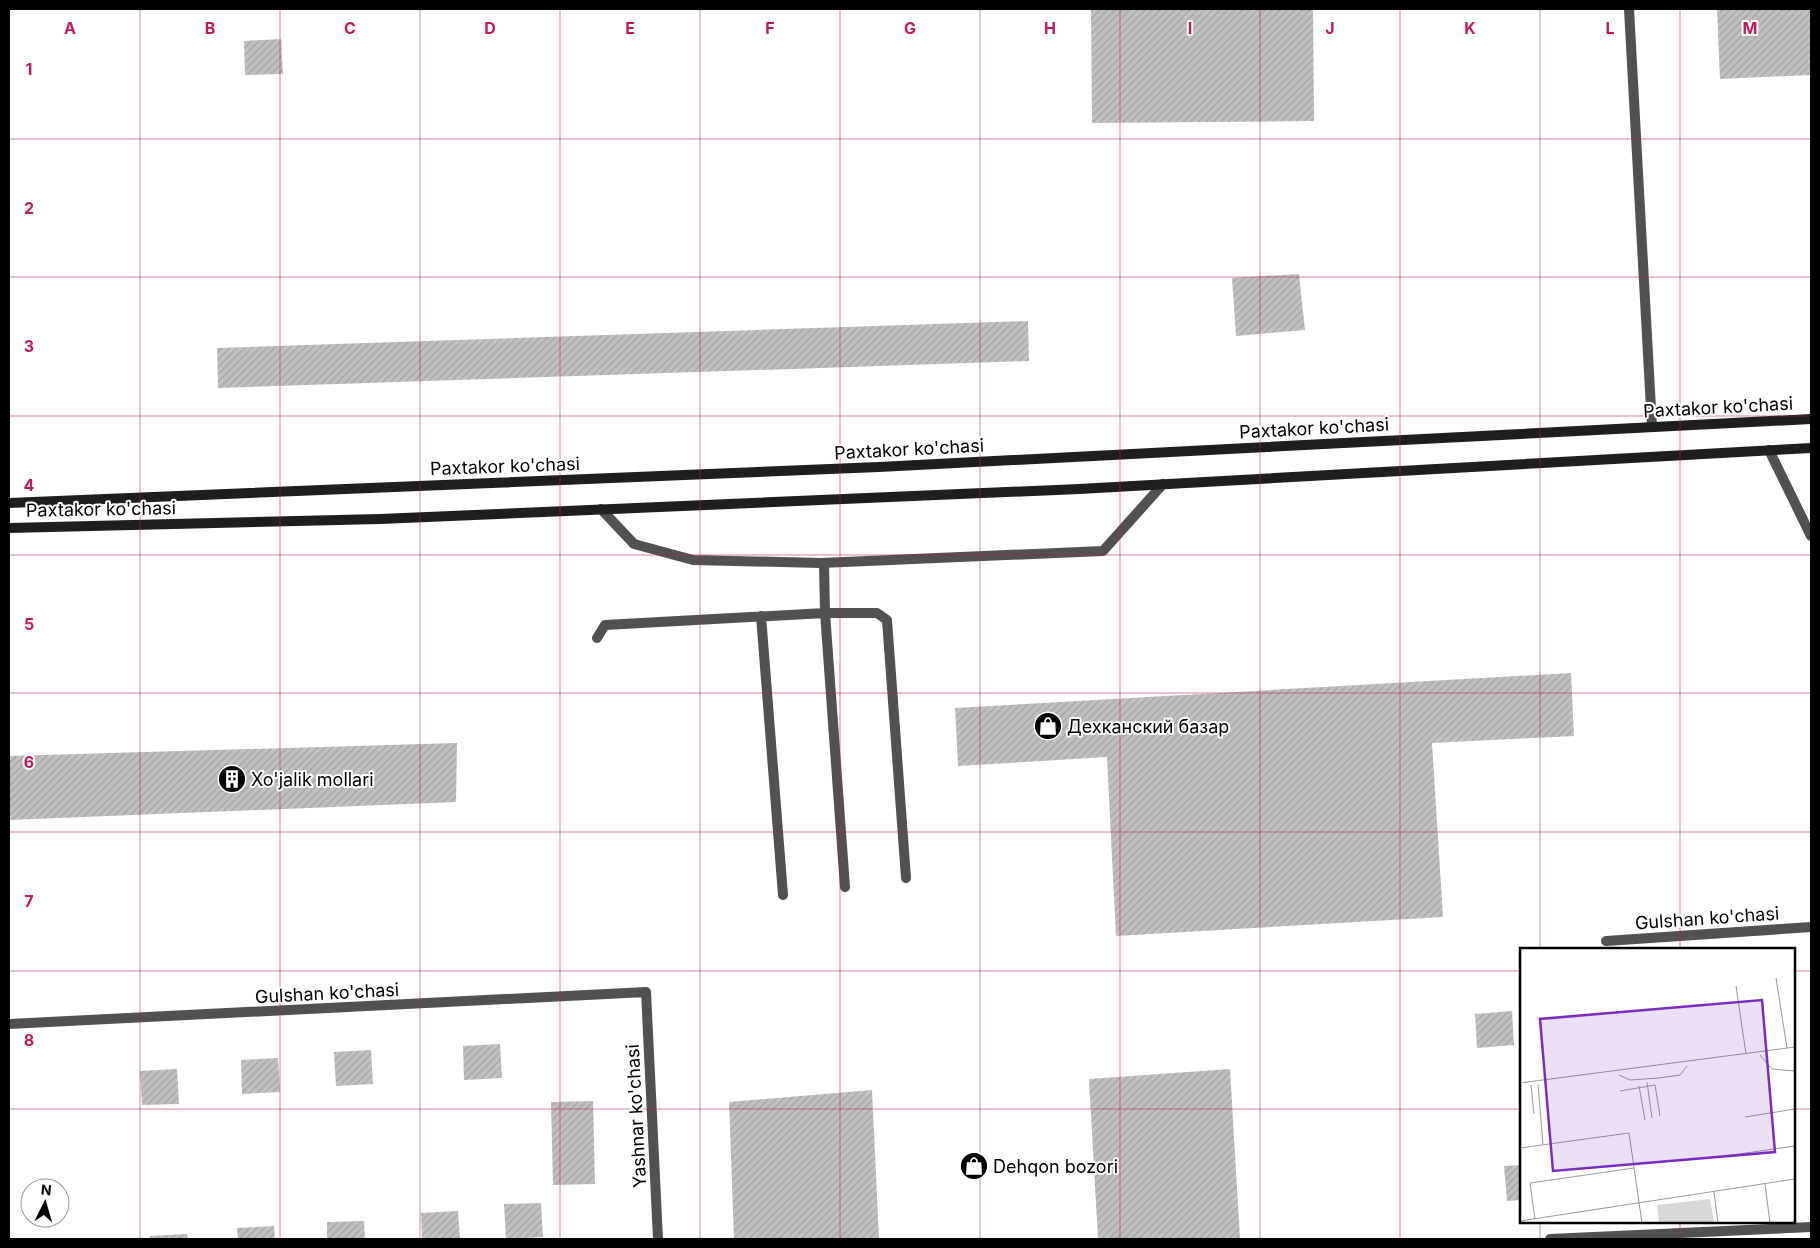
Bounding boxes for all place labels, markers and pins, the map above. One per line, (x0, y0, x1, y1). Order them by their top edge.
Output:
shop icon: Дехканский базар (1033, 711, 1063, 741)
place label: Дехканский базар (1067, 716, 1229, 737)
building icon: Xo'jalik mollari (217, 764, 247, 794)
place label: Xo'jalik mollari (251, 769, 374, 790)
shop icon: Dehqon bozori (959, 1151, 989, 1181)
place label: Dehqon bozori (993, 1156, 1118, 1177)

